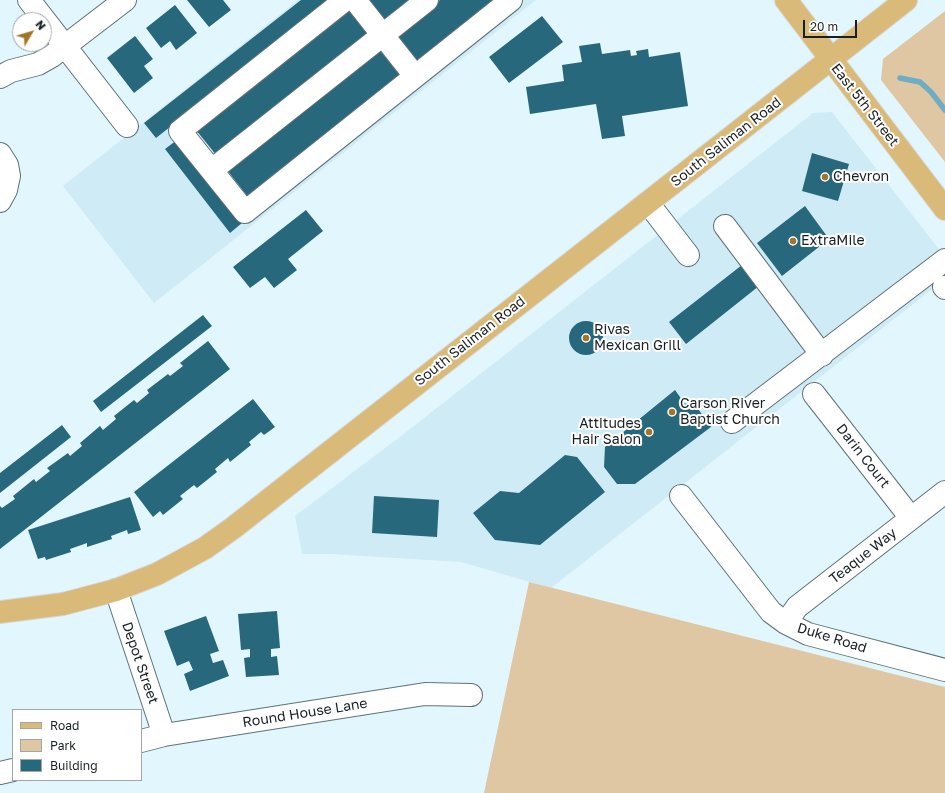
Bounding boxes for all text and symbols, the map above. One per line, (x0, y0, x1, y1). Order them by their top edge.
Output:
north arrow (12, 12, 52, 52)
scale bar (805, 12, 859, 38)
text: N (33, 18, 49, 32)
text: 20 m (810, 19, 838, 34)
street label: East 5th Street (828, 60, 902, 150)
street label: South Saliman Road (667, 94, 785, 190)
place label: Chevron (833, 169, 889, 185)
marker: Chevron (820, 172, 830, 182)
place label: ExtraMile (801, 233, 865, 249)
marker: ExtraMile (788, 236, 798, 246)
street label: South Saliman Road (411, 293, 529, 389)
place label: Rivas Mexican Grill (594, 322, 681, 354)
marker: Rivas Mexican Grill (581, 333, 591, 343)
place label: Carson River Baptist Church (680, 396, 780, 428)
marker: Carson River Baptist Church (667, 407, 677, 417)
place label: Attitudes Hair Salon (572, 416, 641, 448)
street label: Darin Court (833, 421, 893, 491)
marker: Attitudes Hair Salon (644, 427, 654, 437)
street label: Teaque Way (826, 525, 900, 587)
street label: Duke Road (795, 619, 869, 657)
street label: Depot Street (118, 620, 162, 706)
street label: Round House Lane (241, 695, 369, 731)
legend (12, 709, 142, 781)
text: Road (50, 718, 79, 733)
text: Park (50, 738, 76, 753)
text: Building (50, 758, 98, 773)

